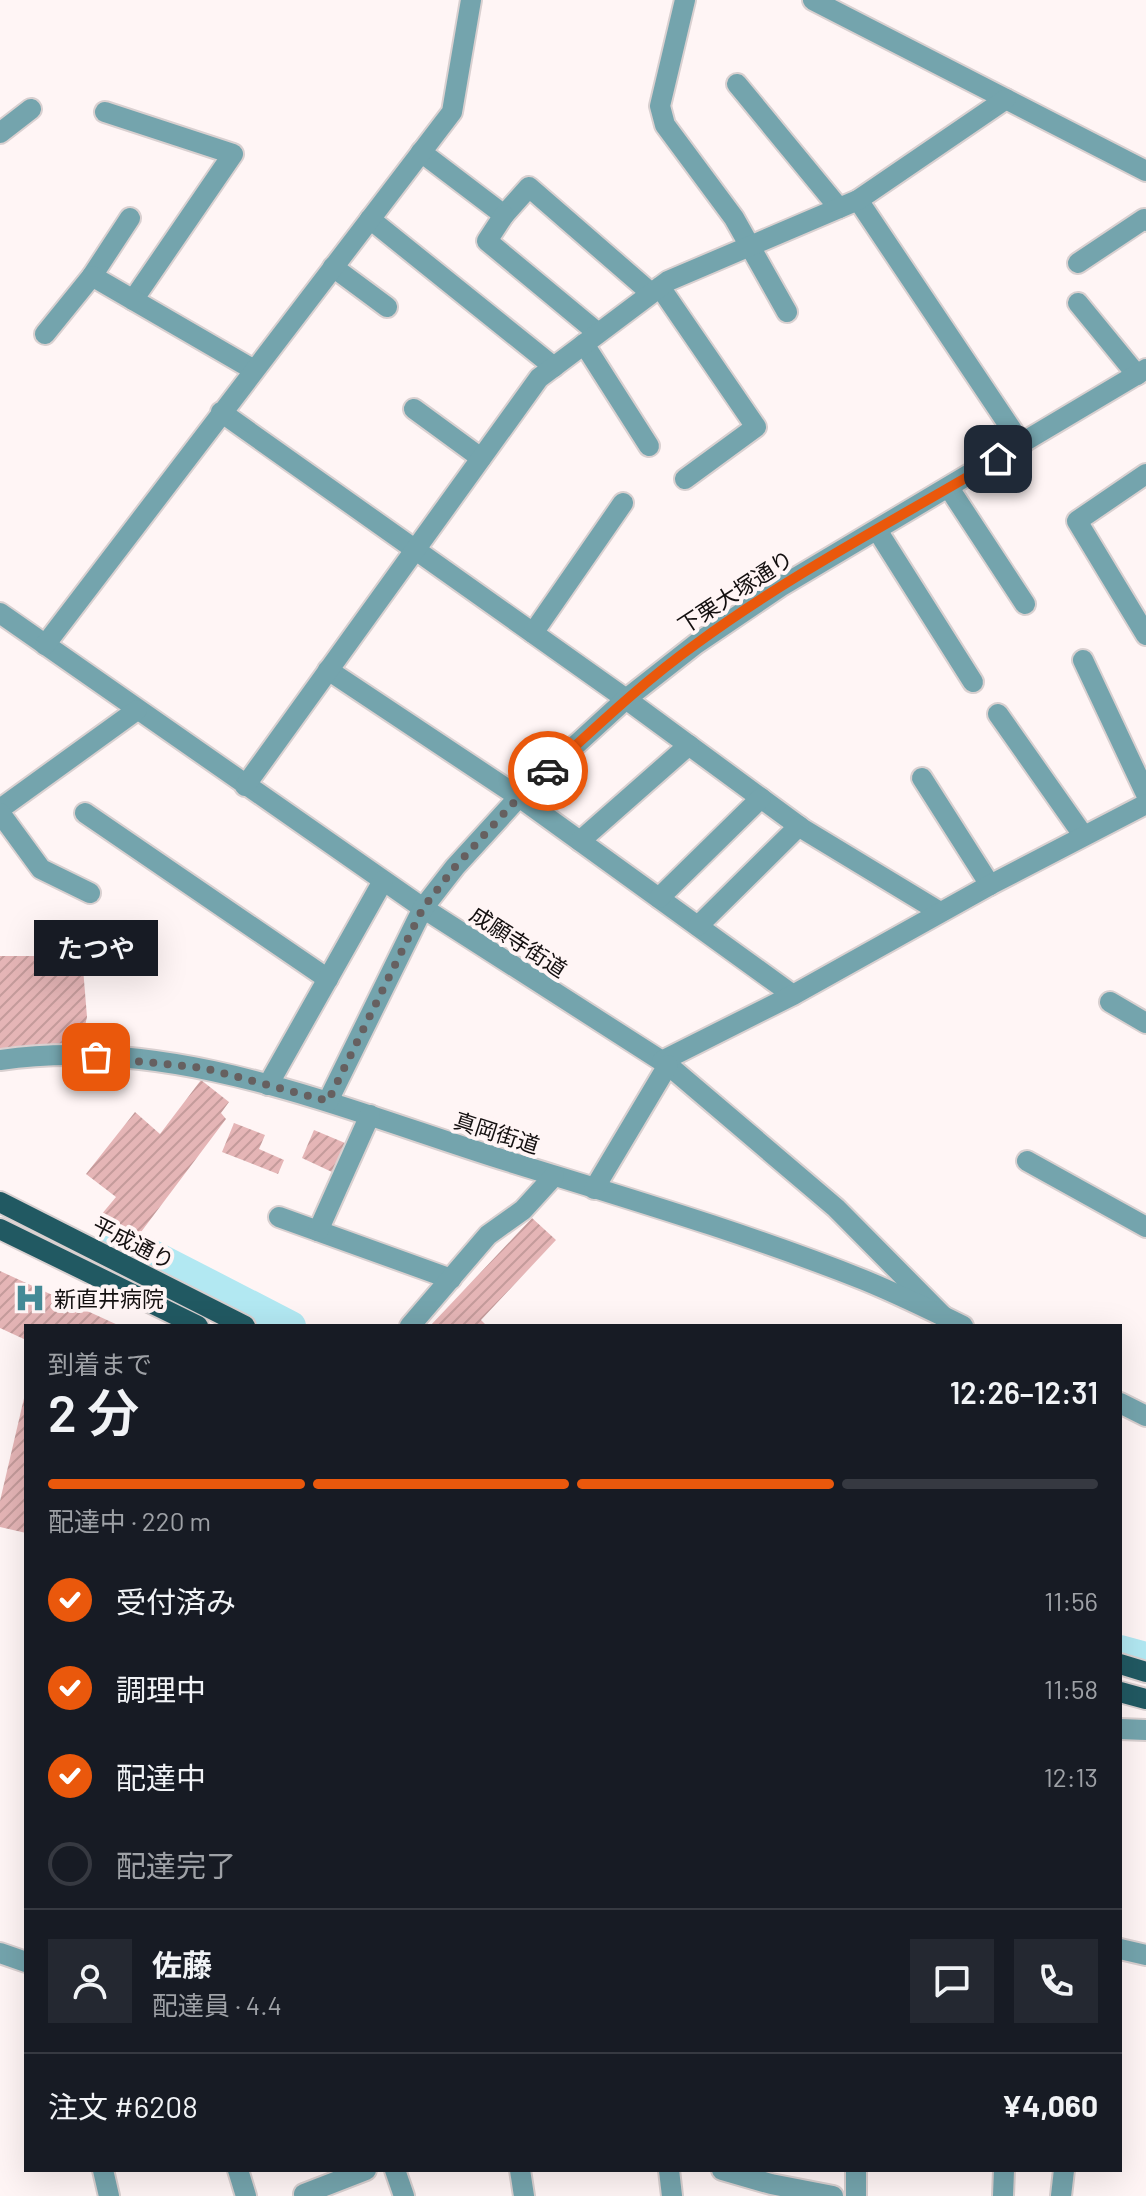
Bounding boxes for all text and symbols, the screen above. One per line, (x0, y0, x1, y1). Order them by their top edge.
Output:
pin (964, 425, 1032, 493)
icon: home (976, 437, 1020, 481)
street label: 下栗大塚通り (673, 544, 797, 638)
courier (508, 731, 588, 811)
icon: car (526, 749, 570, 793)
street label: 成願寺街道 (466, 900, 572, 982)
callout: たつや (34, 921, 158, 977)
text: たつや (57, 932, 135, 963)
pin (62, 1023, 130, 1091)
icon: bag (74, 1035, 118, 1079)
street label: 真岡街道 (451, 1106, 543, 1158)
street label: 平成通り (89, 1210, 179, 1274)
hospital icon: 新直井病院 (13, 1281, 47, 1315)
place label: 新直井病院 (54, 1285, 164, 1311)
text: 到着まで (48, 1348, 152, 1379)
text: 12:26–12:31 (950, 1374, 1098, 1410)
text: 2 分 (48, 1380, 139, 1442)
text: 配達中 · 220 m (48, 1505, 211, 1536)
icon: check (48, 1578, 92, 1622)
text: 受付済み (116, 1583, 236, 1619)
text: 11:56 (1044, 1585, 1098, 1616)
icon: check (48, 1666, 92, 1710)
text: 調理中 (116, 1671, 206, 1707)
text: 11:58 (1044, 1673, 1098, 1704)
icon: check (48, 1754, 92, 1798)
text: 配達中 (116, 1759, 206, 1795)
text: 12:13 (1044, 1761, 1098, 1792)
text: 配達完了 (116, 1847, 236, 1883)
button: person (48, 1939, 132, 2023)
button: chat (910, 1939, 994, 2023)
button: phone (1014, 1939, 1098, 2023)
text: 佐藤 (152, 1946, 212, 1982)
text: 配達員 · 4.4 (152, 1989, 282, 2020)
text: ¥4,060 (1002, 2087, 1098, 2123)
text: 注文 #6208 (48, 2088, 198, 2124)

